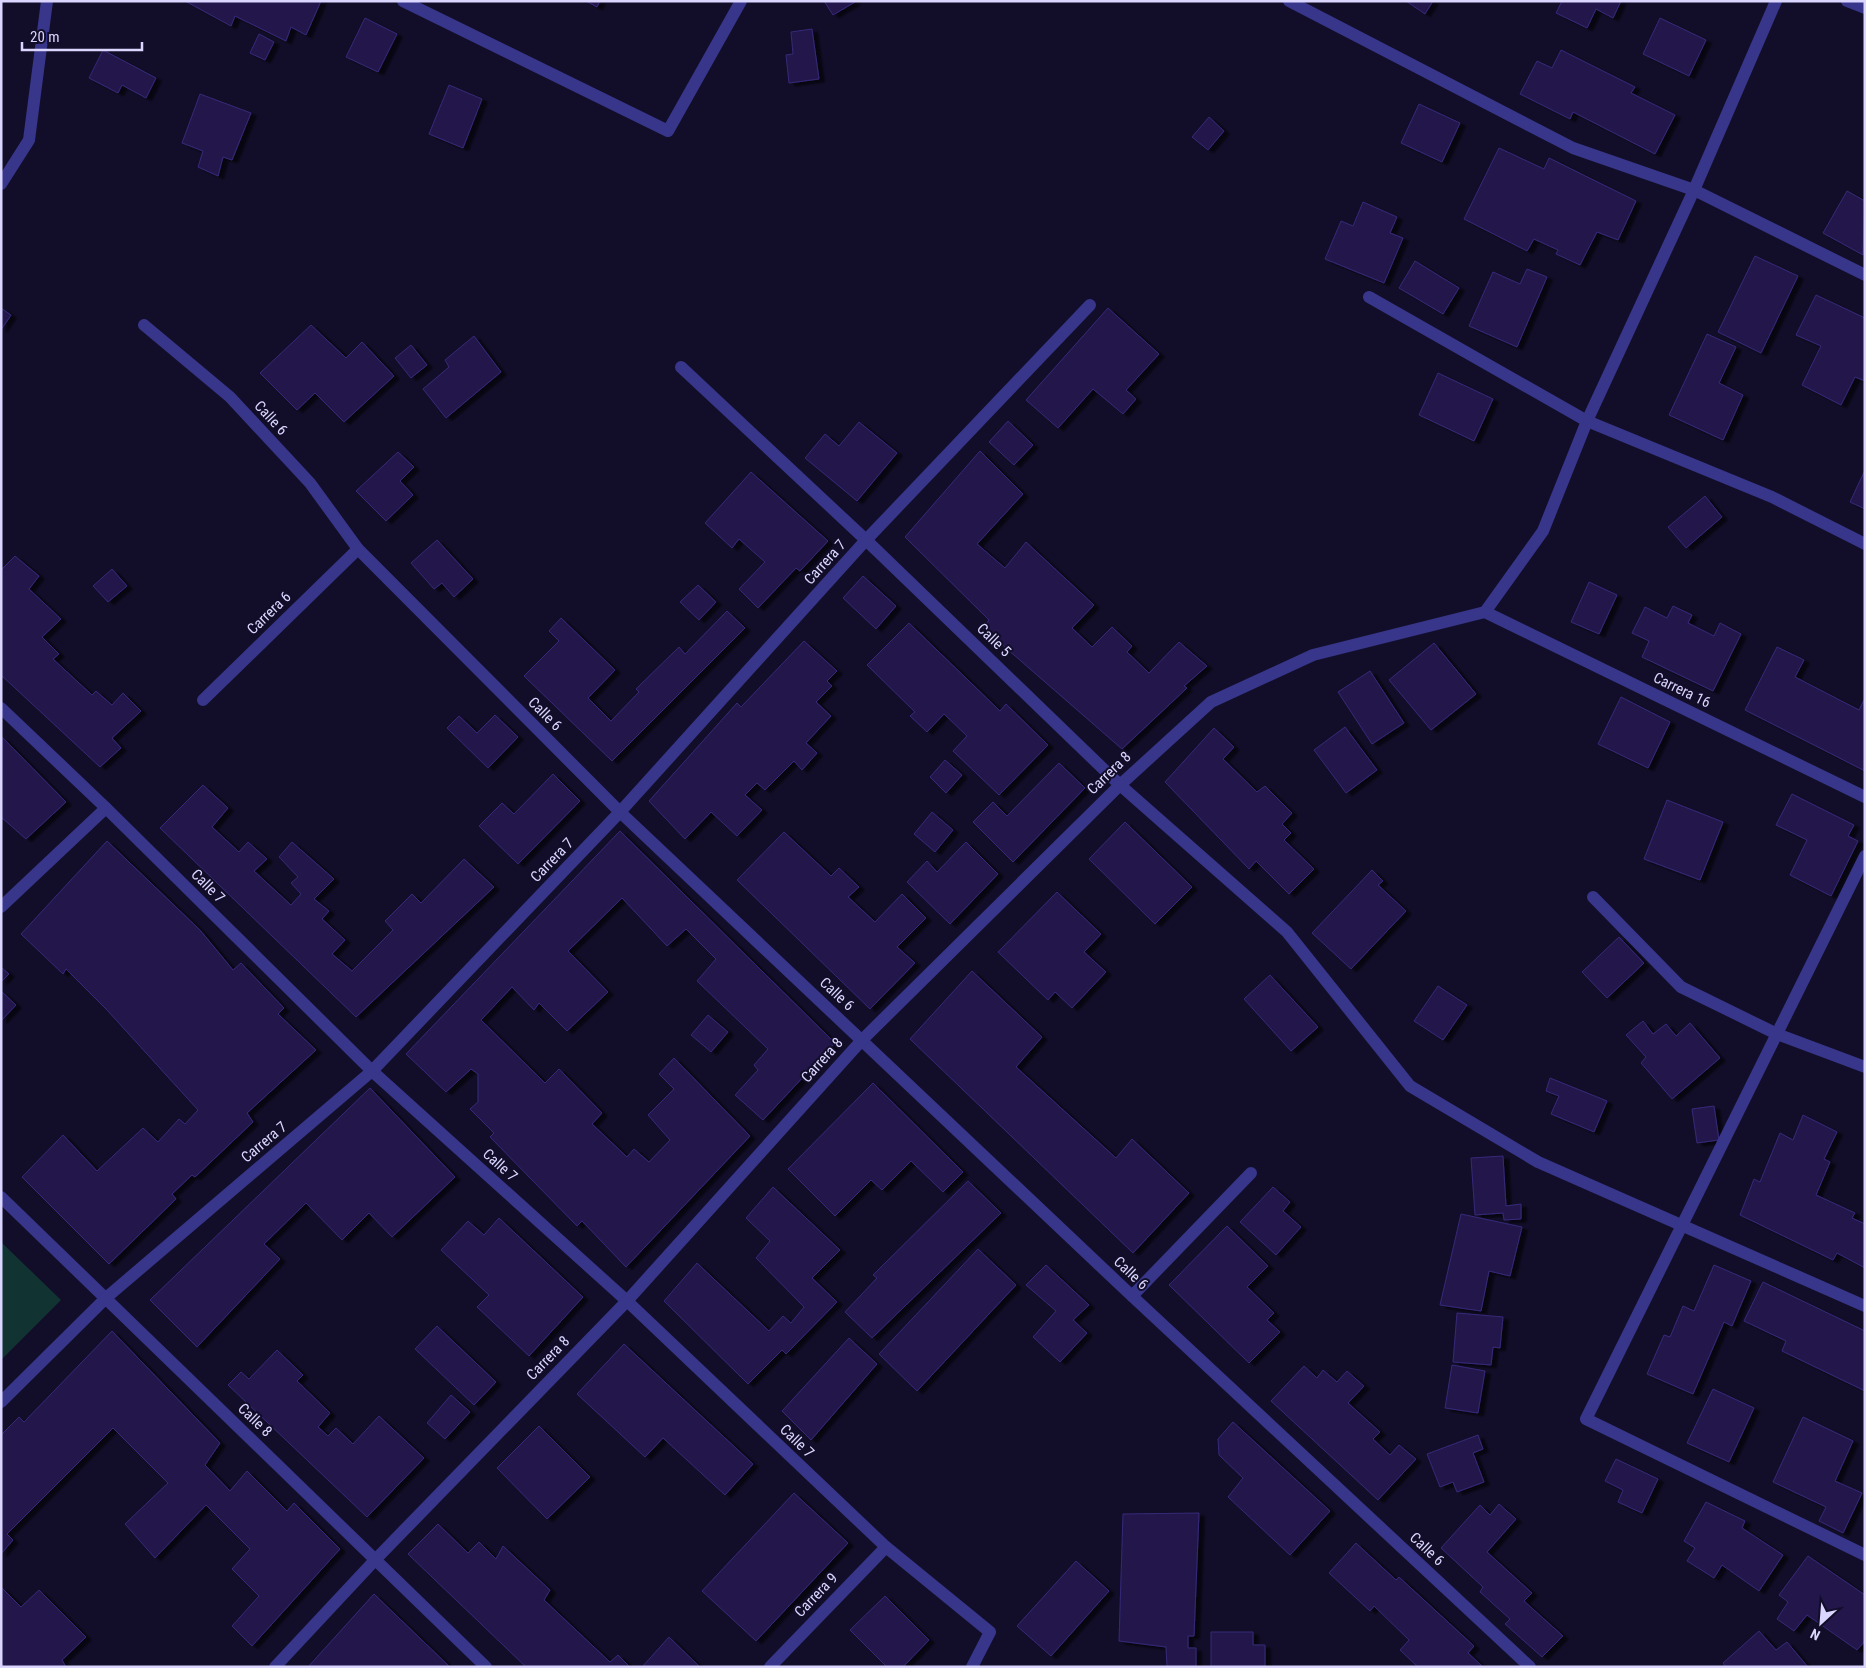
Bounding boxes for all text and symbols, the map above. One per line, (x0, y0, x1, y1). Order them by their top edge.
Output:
scale bar (22, 20, 142, 52)
text: 20 m (30, 28, 60, 46)
street label: Calle 6 (251, 397, 291, 439)
street label: Carrera 7 (800, 536, 850, 588)
street label: Carrera 6 (243, 588, 295, 638)
street label: Calle 5 (973, 619, 1015, 661)
street label: Carrera 16 (1650, 668, 1714, 712)
street label: Calle 6 (524, 693, 566, 735)
street label: Carrera 8 (1083, 748, 1135, 798)
street label: Carrera 7 (527, 834, 577, 886)
street label: Calle 7 (187, 865, 229, 907)
street label: Calle 6 (816, 974, 858, 1014)
street label: Carrera 8 (797, 1034, 847, 1086)
street label: Carrera 7 (238, 1118, 290, 1166)
street label: Calle 7 (479, 1145, 521, 1185)
street label: Calle 6 (1110, 1253, 1152, 1293)
street label: Carrera 8 (523, 1332, 573, 1384)
street label: Calle 8 (234, 1399, 276, 1441)
street label: Calle 7 (776, 1420, 818, 1462)
street label: Calle 6 (1406, 1529, 1448, 1569)
street label: Carrera 9 (791, 1569, 841, 1621)
north arrow (1796, 1598, 1846, 1648)
text: N (1808, 1626, 1823, 1644)

